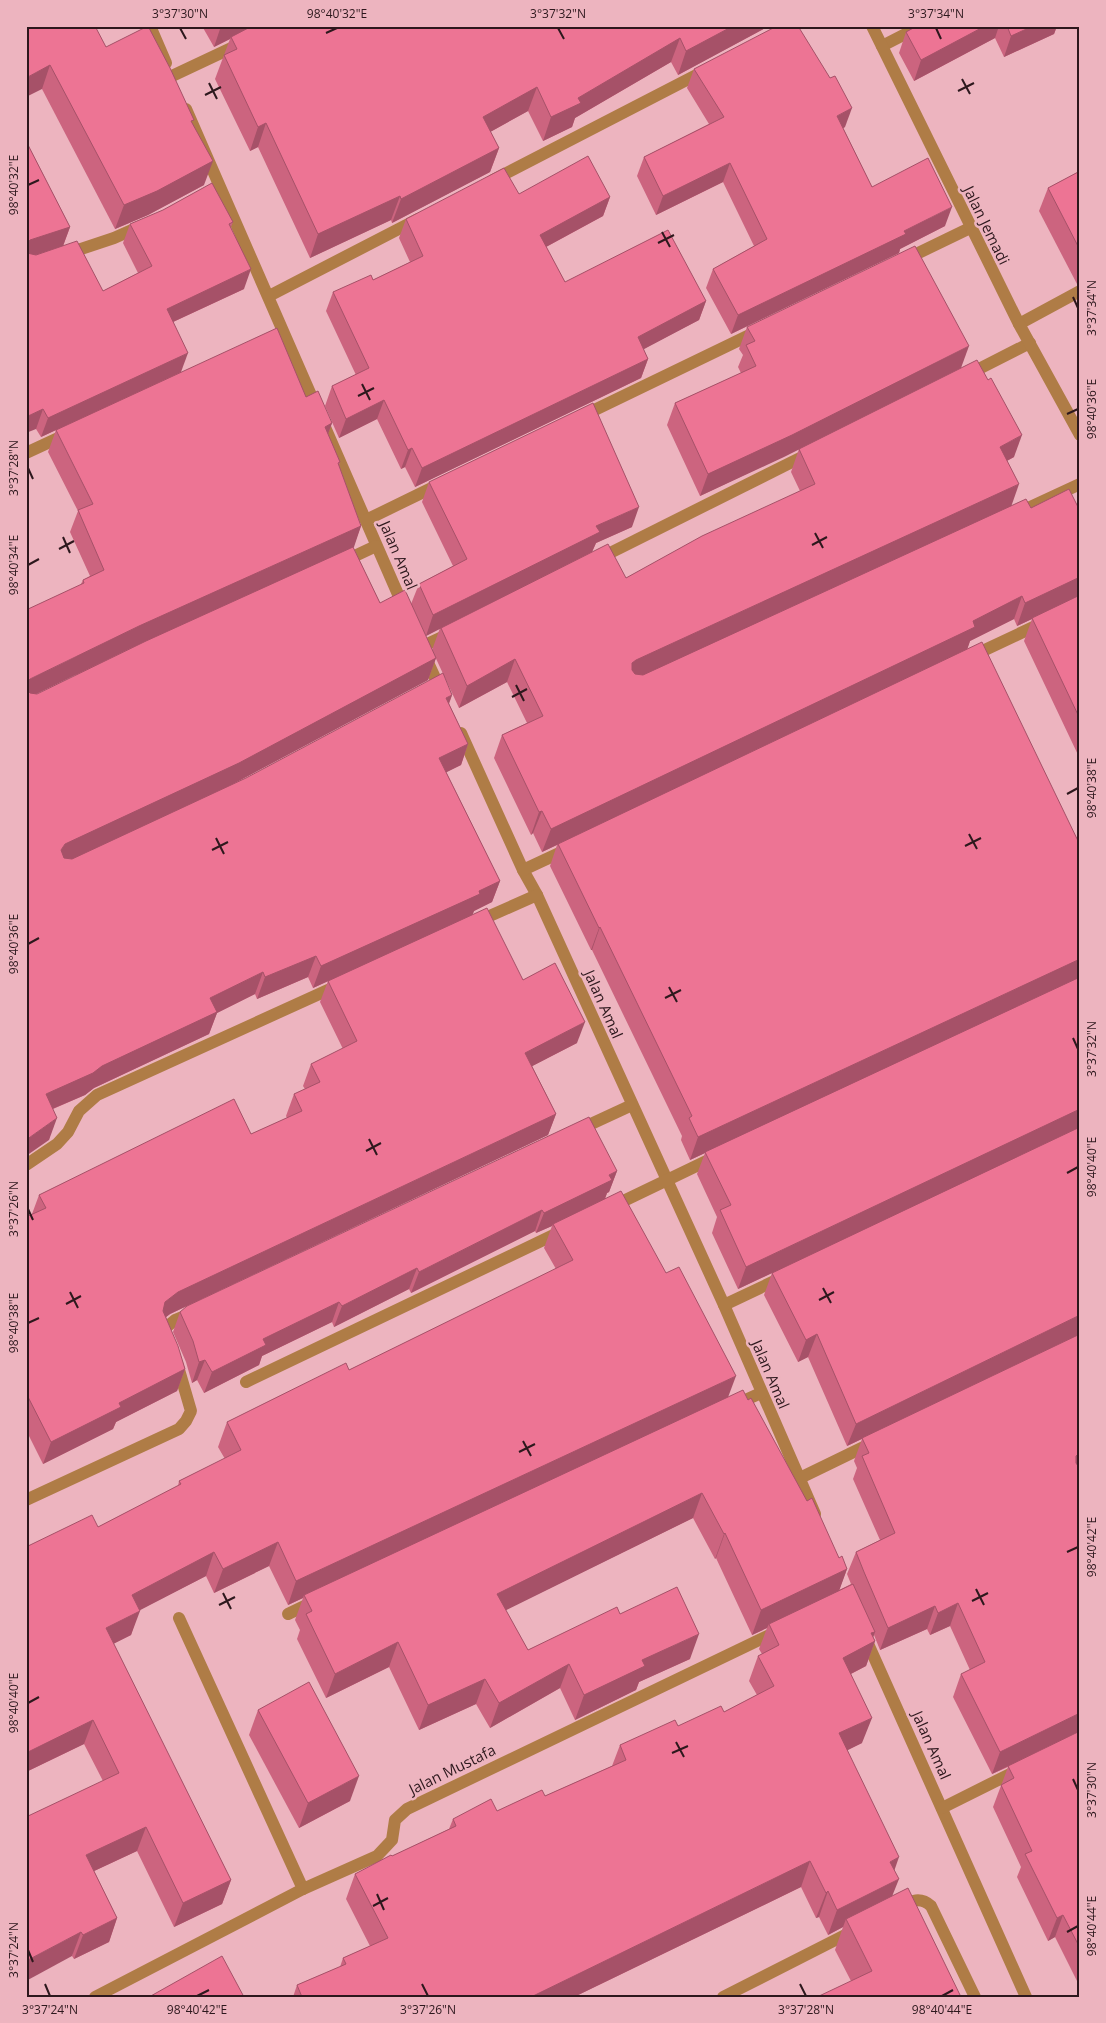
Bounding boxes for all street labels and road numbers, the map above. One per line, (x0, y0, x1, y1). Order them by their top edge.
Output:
street label: Jalan Jemadi (958, 181, 1015, 268)
street label: Jalan Amal (375, 516, 422, 593)
street label: Jalan Amal (579, 965, 628, 1041)
street label: Jalan Amal (747, 1335, 794, 1412)
street label: Jalan Amal (907, 1706, 956, 1782)
street label: Jalan Mustafa (403, 1739, 499, 1800)

